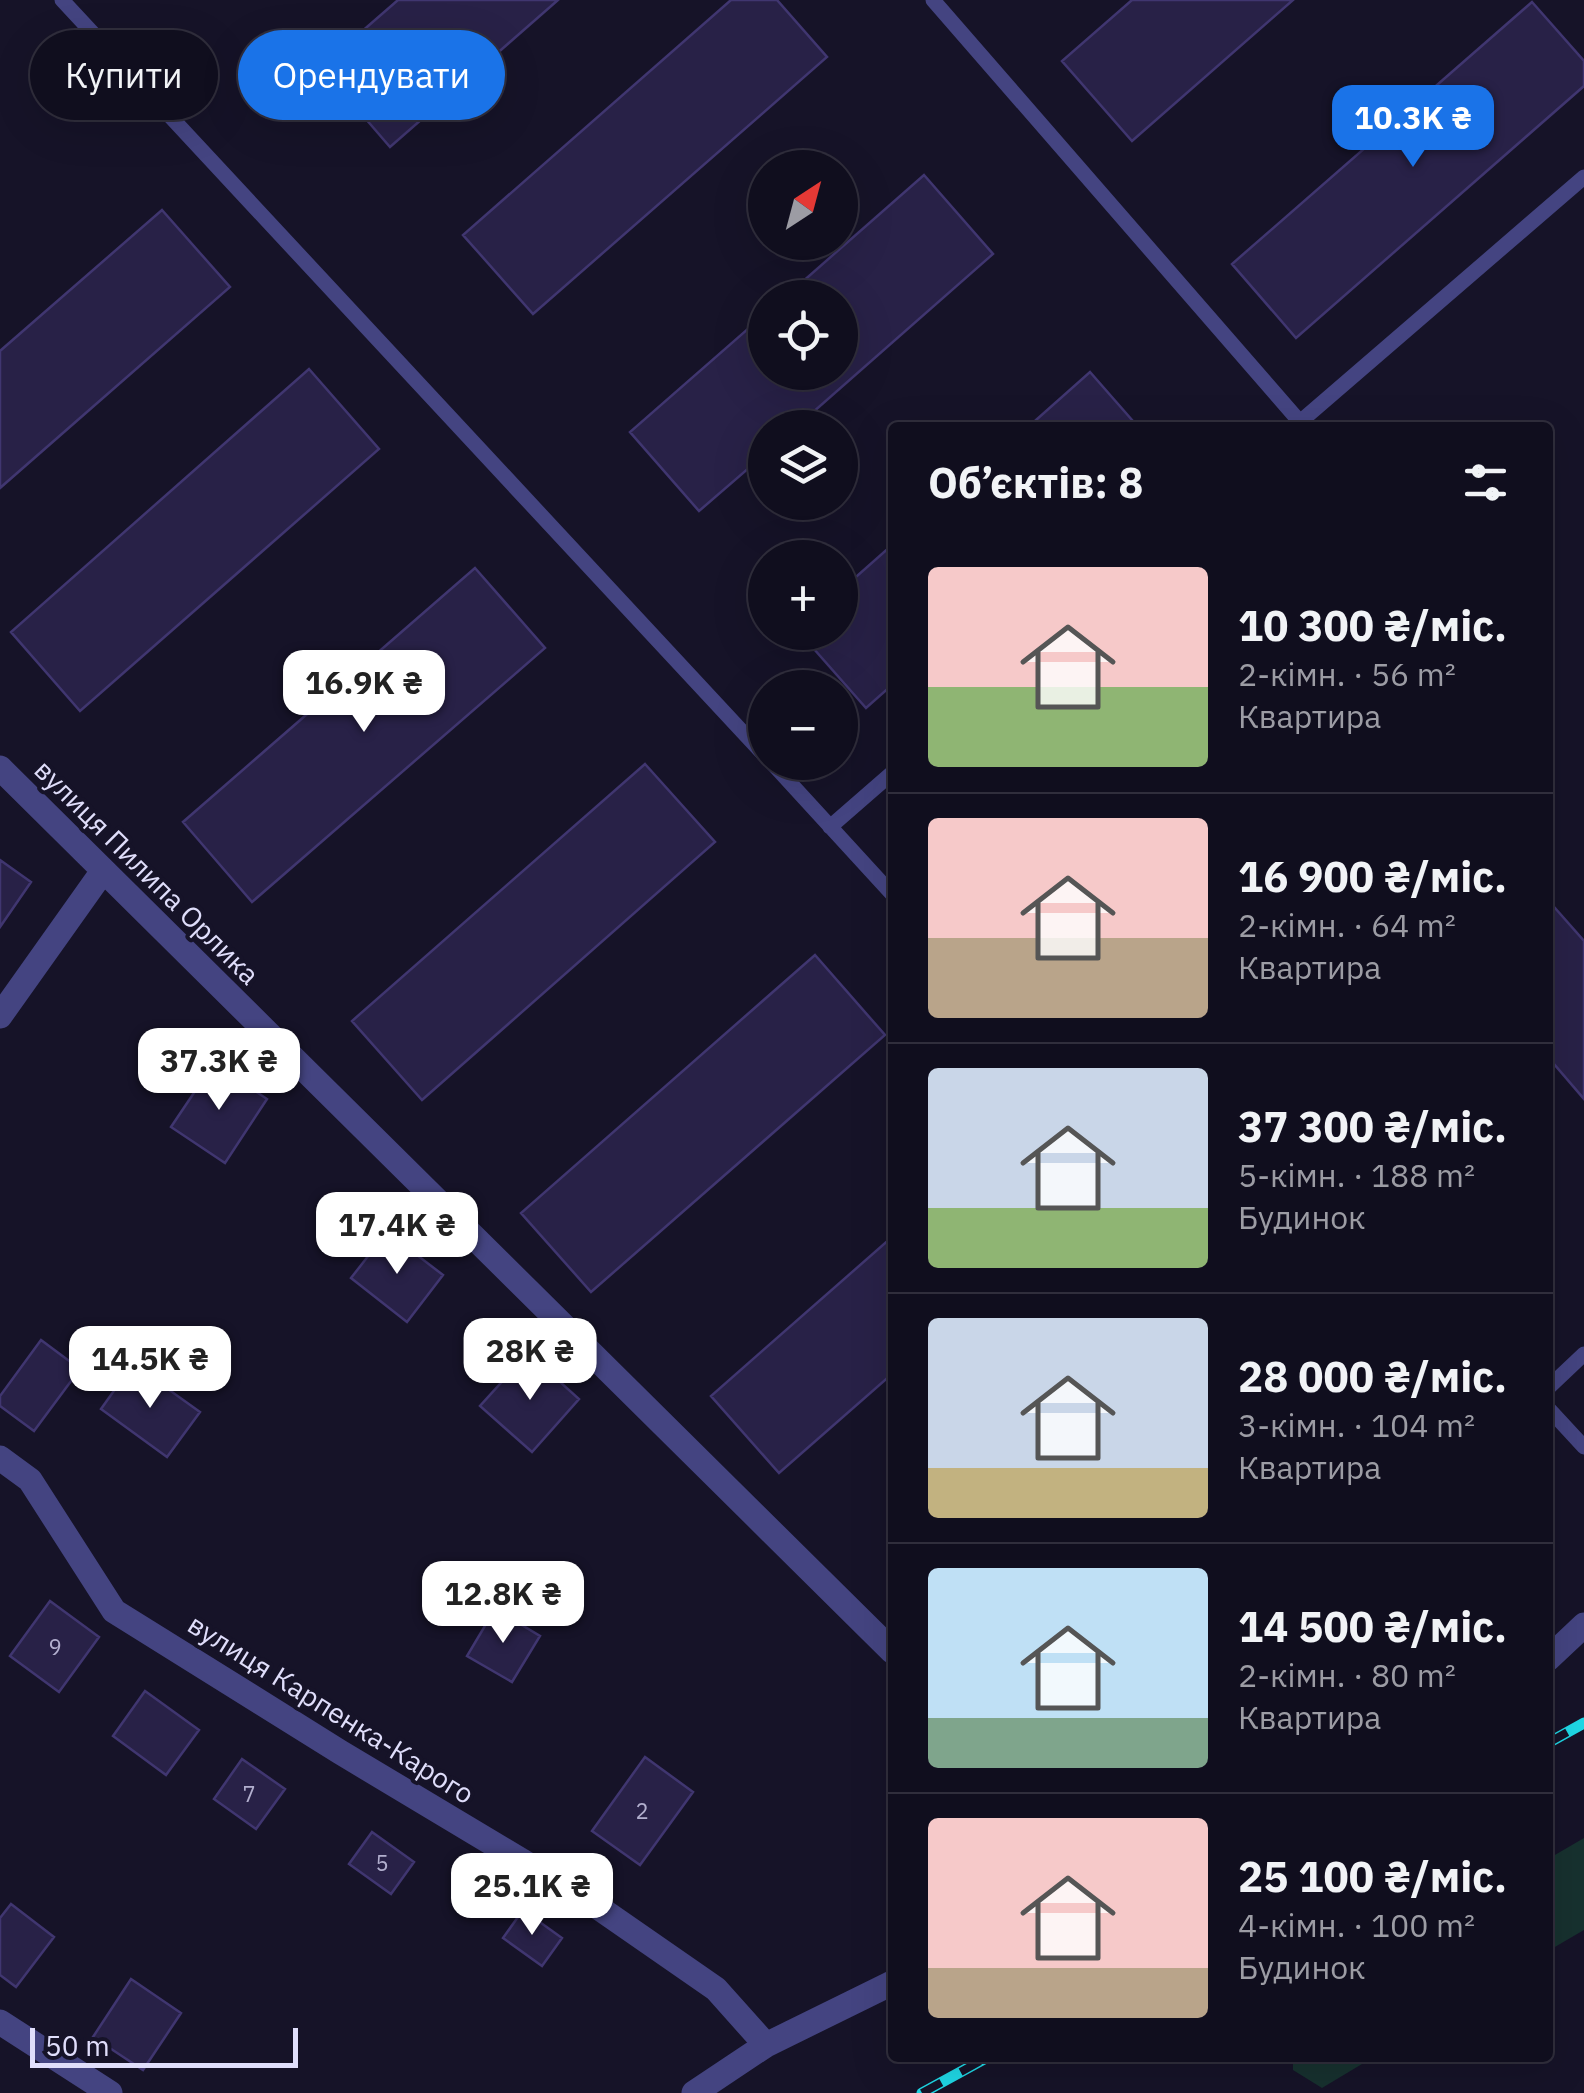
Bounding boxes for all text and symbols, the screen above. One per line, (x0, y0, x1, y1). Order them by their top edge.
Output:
chip: Купити (30, 30, 218, 120)
chip: Орендувати (238, 30, 505, 120)
pin: 10.3K ₴ (1321, 85, 1505, 170)
text: 10.3K ₴ (1354, 96, 1472, 138)
north arrow (748, 150, 858, 260)
map controls (748, 150, 858, 780)
button: locate (748, 280, 858, 390)
button: layers (748, 410, 858, 520)
text: Об’єктів: 8 (928, 455, 1143, 510)
icon: filters (1458, 455, 1513, 510)
button: + (748, 540, 858, 650)
text: 10 300 ₴/міс. (1238, 598, 1507, 653)
icon: home (1008, 607, 1128, 727)
pin: 16.9K ₴ (272, 650, 456, 735)
text: 2-кімн. · 56 m² (1238, 653, 1456, 695)
text: 16.9K ₴ (305, 661, 423, 703)
button: − (748, 670, 858, 780)
text: Квартира (1238, 695, 1381, 737)
street label: вулиця Пилипа Орлика (27, 751, 268, 992)
text: 16 900 ₴/міс. (1238, 849, 1507, 904)
icon: home (1008, 858, 1128, 978)
text: 2-кімн. · 64 m² (1238, 904, 1456, 946)
text: Квартира (1238, 946, 1381, 988)
pin: 37.3K ₴ (127, 1028, 311, 1113)
text: 37.3K ₴ (160, 1039, 278, 1081)
text: 37 300 ₴/міс. (1238, 1099, 1507, 1154)
icon: home (1008, 1108, 1128, 1228)
text: 5-кімн. · 188 m² (1238, 1154, 1475, 1196)
pin: 17.4K ₴ (305, 1192, 489, 1277)
text: Будинок (1238, 1196, 1366, 1238)
text: 17.4K ₴ (338, 1203, 456, 1245)
pin: 28K ₴ (460, 1318, 600, 1403)
pin: 14.5K ₴ (58, 1326, 242, 1411)
text: 28K ₴ (486, 1329, 574, 1371)
text: 14.5K ₴ (91, 1337, 209, 1379)
text: 28 000 ₴/міс. (1238, 1349, 1507, 1404)
icon: home (1008, 1358, 1128, 1478)
text: 3-кімн. · 104 m² (1238, 1404, 1475, 1446)
text: Квартира (1238, 1446, 1381, 1488)
pin: 12.8K ₴ (411, 1561, 595, 1646)
text: 12.8K ₴ (444, 1572, 562, 1614)
text: 14 500 ₴/міс. (1238, 1599, 1507, 1654)
street label: вулиця Карпенка-Карого (181, 1605, 481, 1812)
icon: home (1008, 1608, 1128, 1728)
house number: 9 (48, 1632, 62, 1661)
text: 2-кімн. · 80 m² (1238, 1654, 1456, 1696)
text: Квартира (1238, 1696, 1381, 1738)
house number: 7 (242, 1779, 256, 1808)
house number: 2 (635, 1796, 649, 1825)
house number: 5 (375, 1848, 389, 1877)
text: 25 100 ₴/міс. (1238, 1849, 1507, 1904)
pin: 25.1K ₴ (440, 1853, 624, 1938)
icon: home (1008, 1858, 1128, 1978)
text: 25.1K ₴ (473, 1864, 591, 1906)
text: 4-кімн. · 100 m² (1238, 1904, 1475, 1946)
text: Будинок (1238, 1946, 1366, 1988)
scale bar (30, 2023, 298, 2068)
text: 50 m (45, 2027, 110, 2064)

